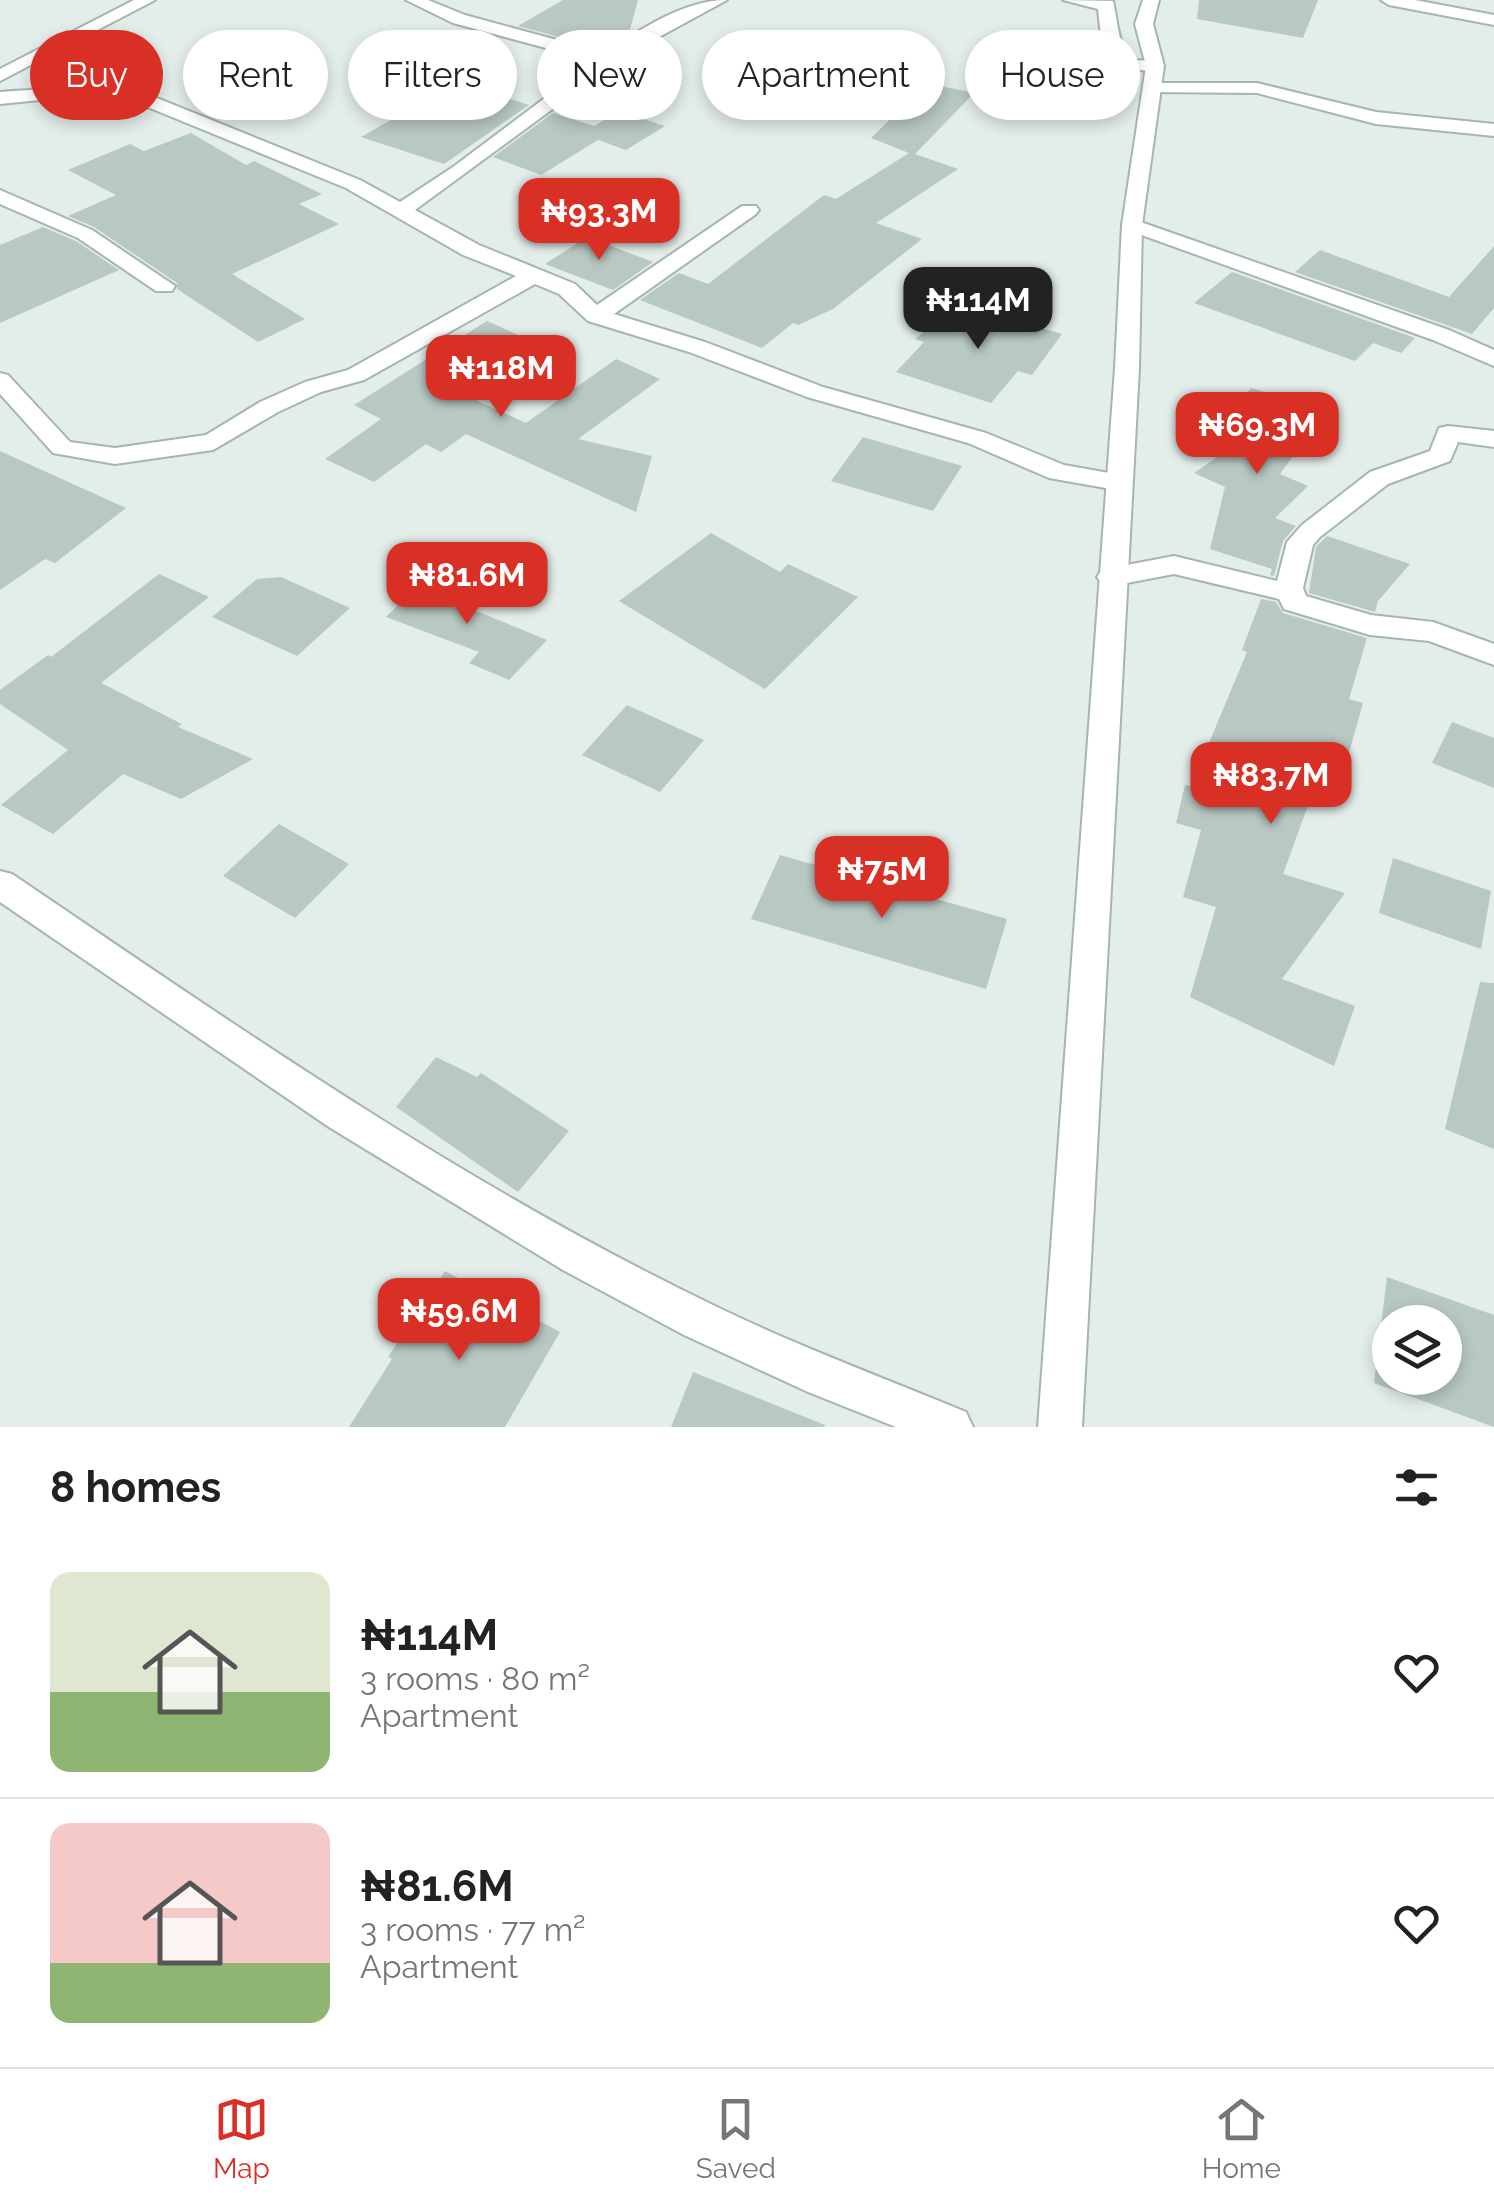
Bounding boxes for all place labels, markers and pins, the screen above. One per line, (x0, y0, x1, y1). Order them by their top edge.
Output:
pin: ₦93.3M (518, 178, 680, 263)
pin: ₦114M (908, 267, 1048, 352)
pin: ₦118M (431, 335, 571, 420)
pin: ₦69.3M (1176, 392, 1338, 477)
pin: ₦81.6M (386, 542, 548, 627)
pin: ₦83.7M (1190, 742, 1352, 827)
pin: ₦75M (823, 836, 941, 921)
pin: ₦59.6M (378, 1278, 540, 1363)

